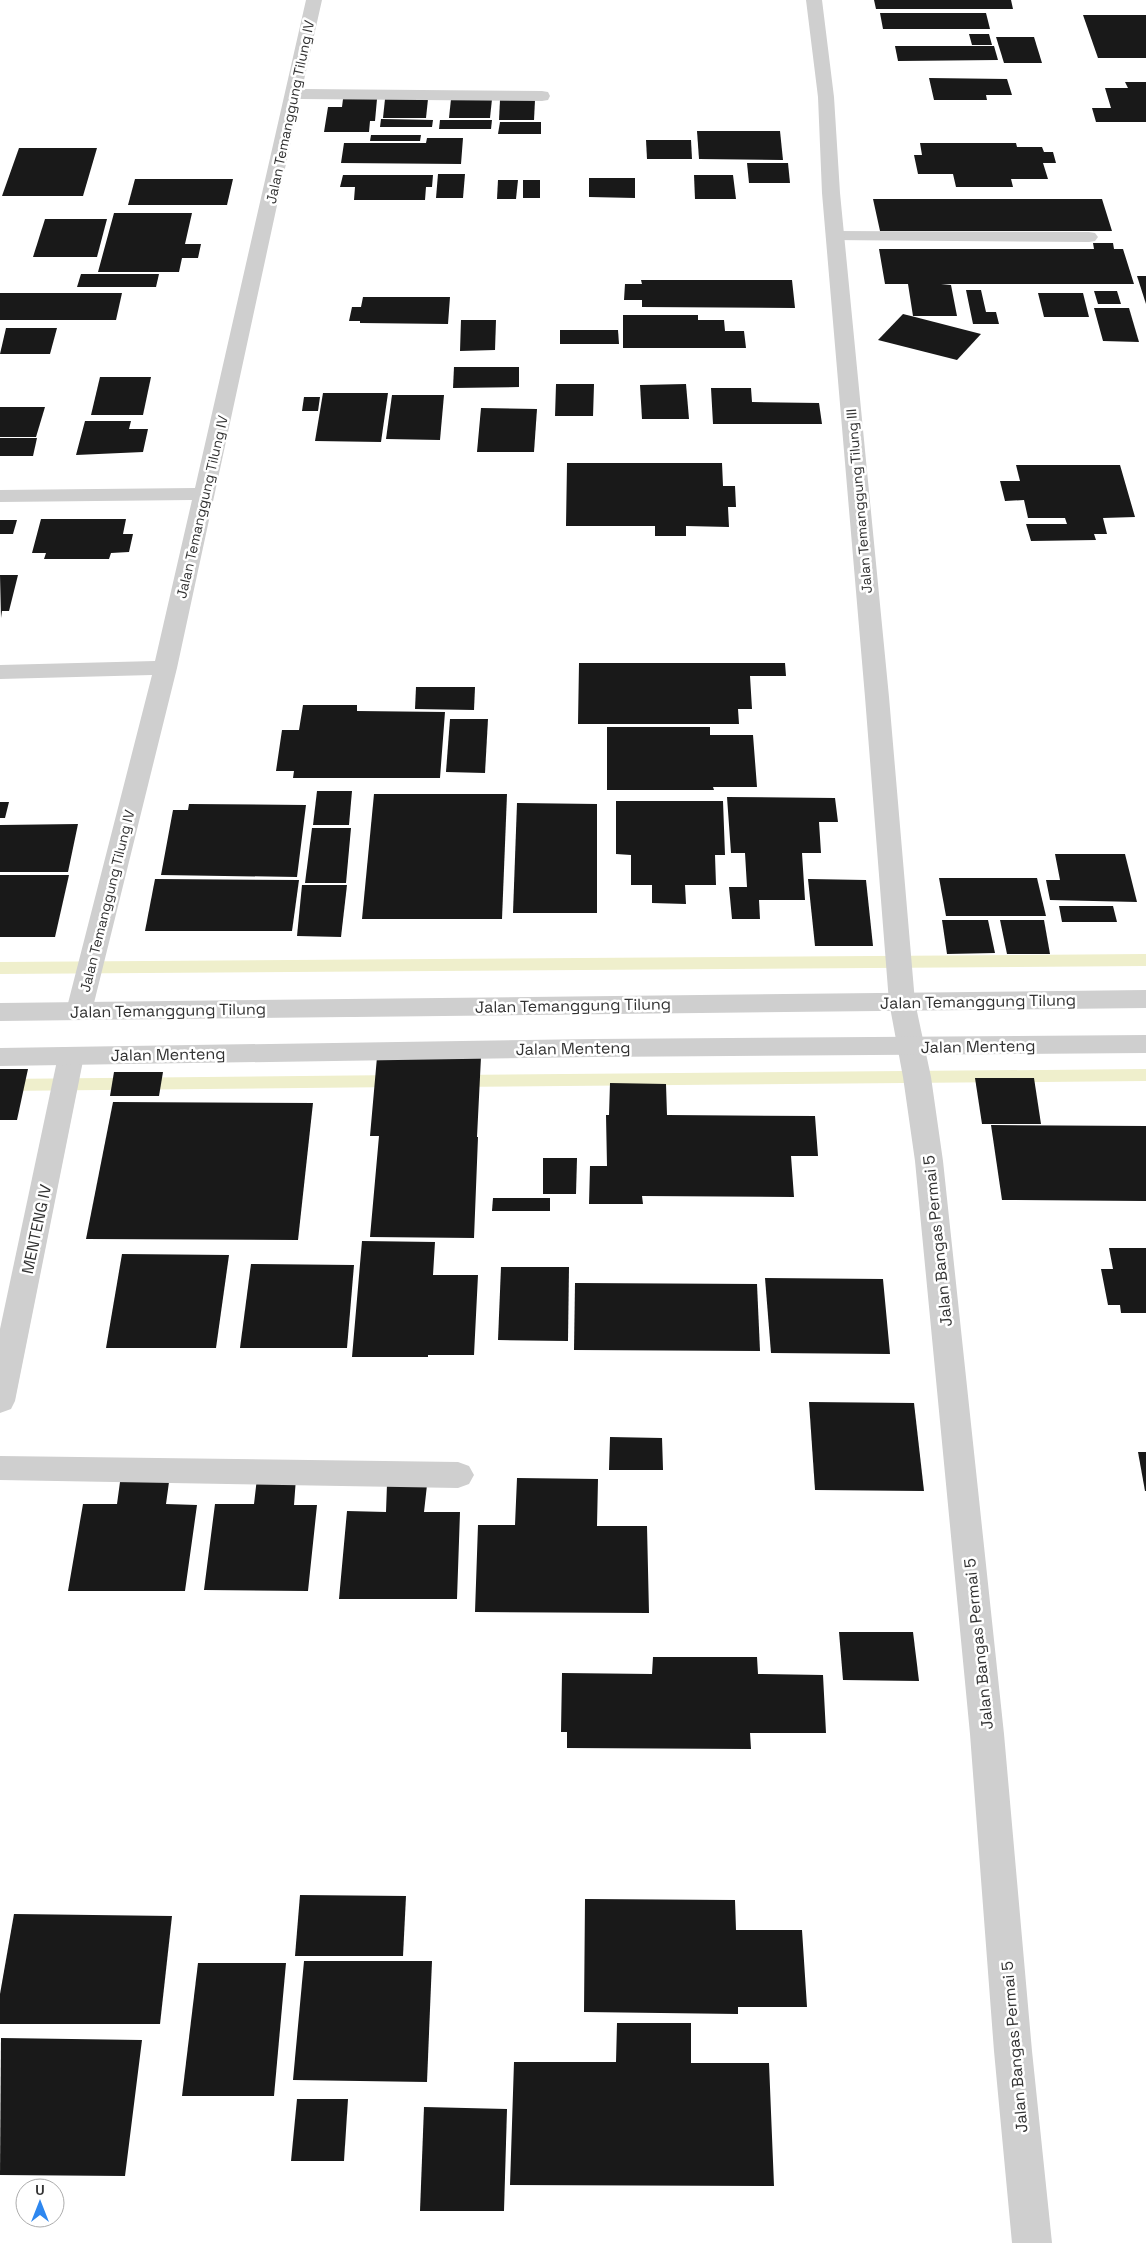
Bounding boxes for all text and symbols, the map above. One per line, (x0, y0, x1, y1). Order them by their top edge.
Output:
street label: Jalan Temanggung Tilung IV (262, 18, 318, 205)
street label: Jalan Temanggung Tilung III (842, 408, 876, 594)
street label: Jalan Temanggung Tilung IV (172, 413, 232, 600)
street label: Jalan Temanggung Tilung IV (76, 808, 138, 994)
street label: Jalan Temanggung Tilung (880, 989, 1076, 1014)
street label: Jalan Temanggung Tilung (475, 993, 671, 1018)
street label: Jalan Temanggung Tilung (70, 998, 266, 1023)
street label: Jalan Menteng (920, 1035, 1036, 1058)
street label: Jalan Menteng (515, 1037, 631, 1060)
street label: Jalan Menteng (110, 1043, 226, 1066)
street label: Jalan Bangas Permai 5 (918, 1154, 957, 1328)
street label: MENTENG IV (17, 1182, 56, 1276)
street label: Jalan Bangas Permai 5 (959, 1557, 998, 1731)
street label: Jalan Bangas Permai 5 (997, 1960, 1032, 2134)
north arrow (15, 2178, 65, 2228)
text: U (35, 2181, 45, 2199)

